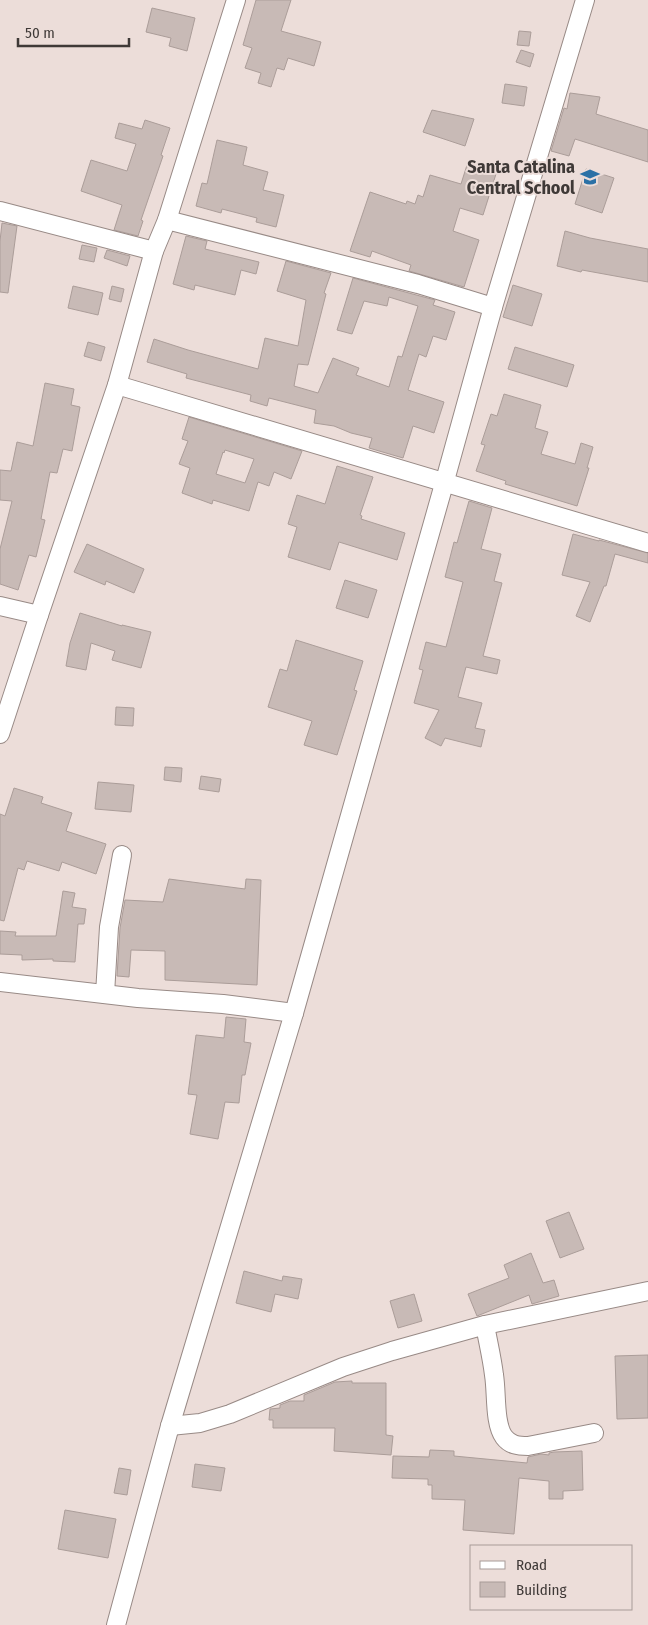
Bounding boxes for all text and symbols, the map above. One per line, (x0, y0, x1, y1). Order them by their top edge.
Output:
scale bar (18, 15, 129, 47)
text: 50 m (25, 24, 55, 42)
place label: Santa Catalina Central School (467, 156, 575, 199)
school or university icon: Santa Catalina Central School (579, 166, 601, 188)
legend (470, 1545, 633, 1610)
text: Road (516, 1556, 547, 1574)
text: Building (516, 1581, 567, 1599)

